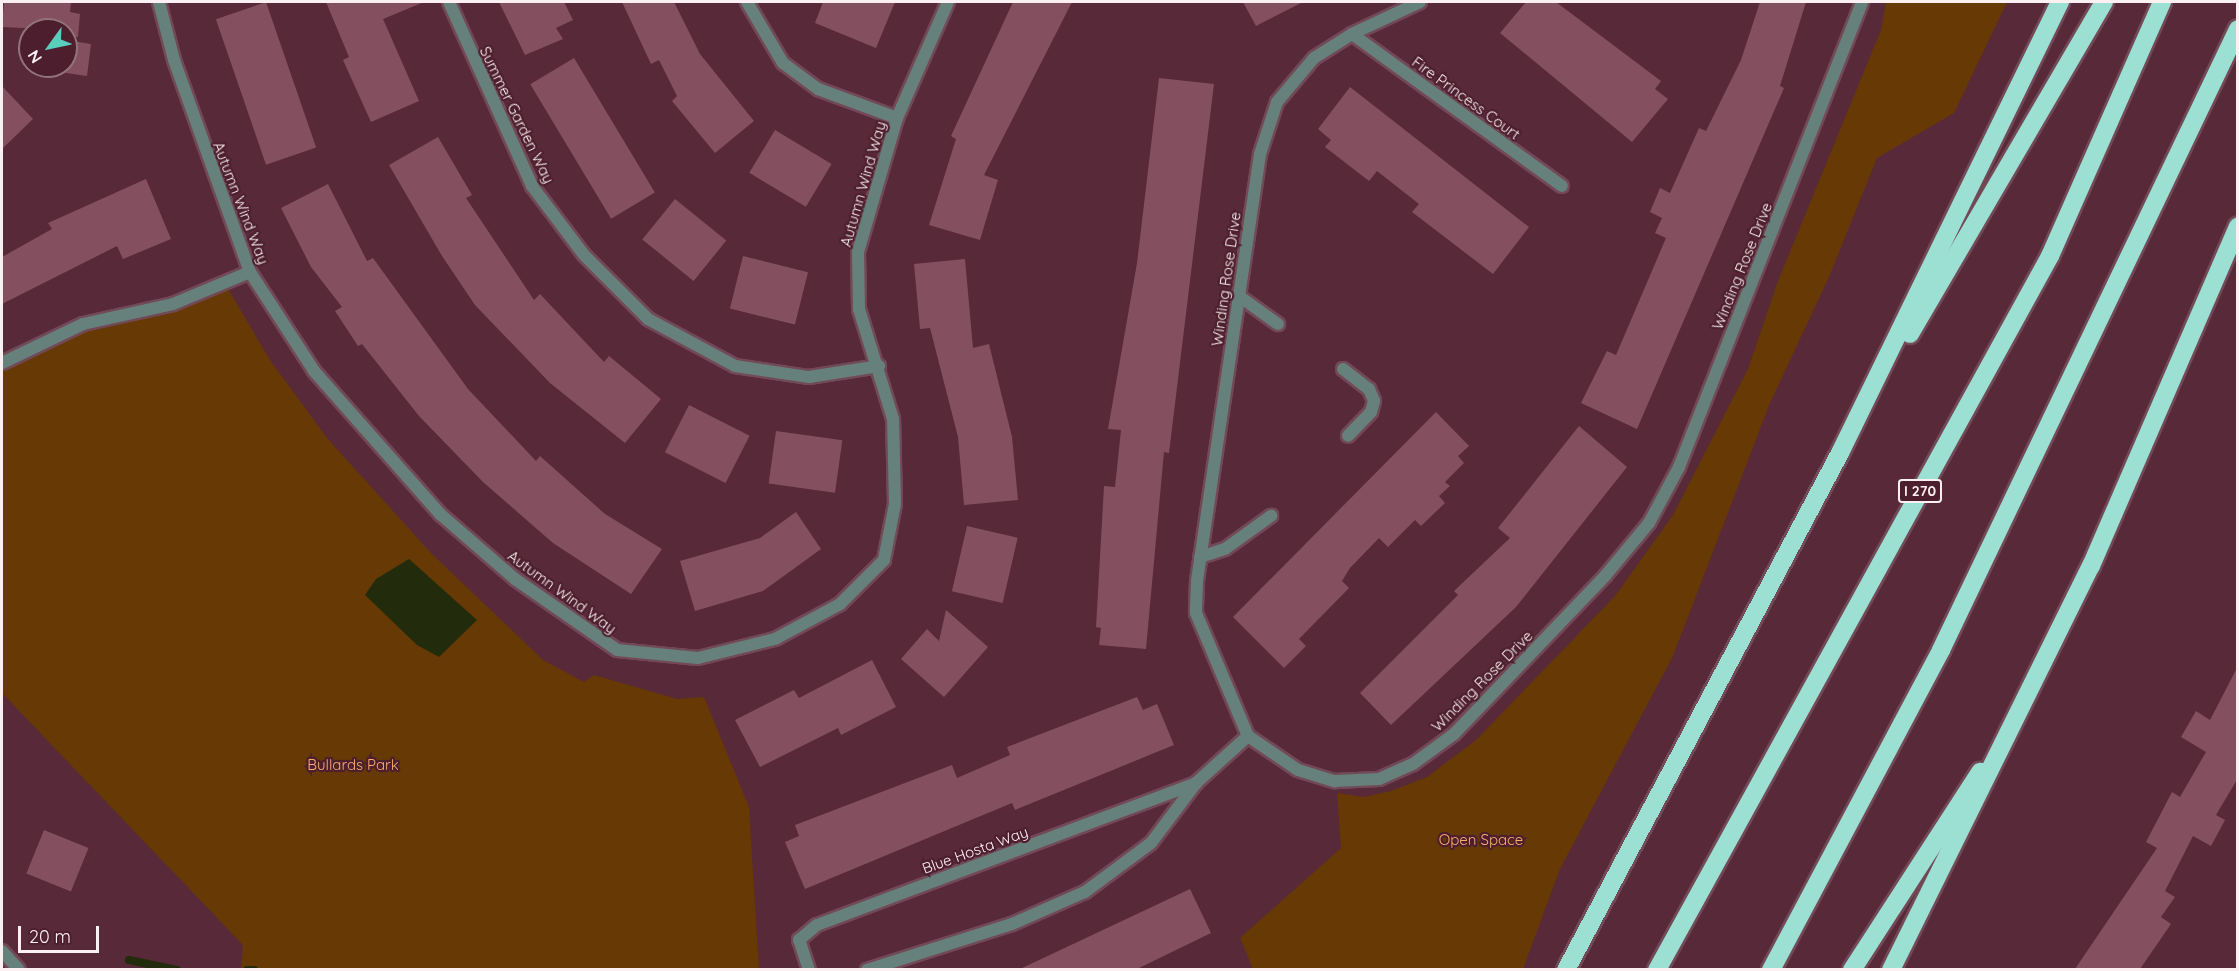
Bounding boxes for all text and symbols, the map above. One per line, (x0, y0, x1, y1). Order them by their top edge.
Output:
north arrow (18, 18, 78, 78)
street label: Summer Garden Way (476, 44, 558, 186)
text: N (23, 46, 46, 67)
street label: Fire Princess Court (1409, 53, 1523, 143)
street label: Autumn Wind Way (836, 119, 890, 249)
street label: Autumn Wind Way (209, 139, 273, 267)
street label: Winding Rose Drive (1708, 200, 1776, 332)
street label: Winding Rose Drive (1208, 211, 1244, 347)
road number: I 270 (1898, 480, 1942, 502)
street label: Autumn Wind Way (504, 547, 620, 637)
street label: Winding Rose Drive (1428, 627, 1536, 735)
park label: Bullards Park (307, 756, 399, 774)
street label: Blue Hosta Way (920, 823, 1030, 877)
park label: Open Space (1439, 831, 1523, 849)
scale bar (21, 914, 102, 952)
text: 20 m (29, 925, 71, 948)

